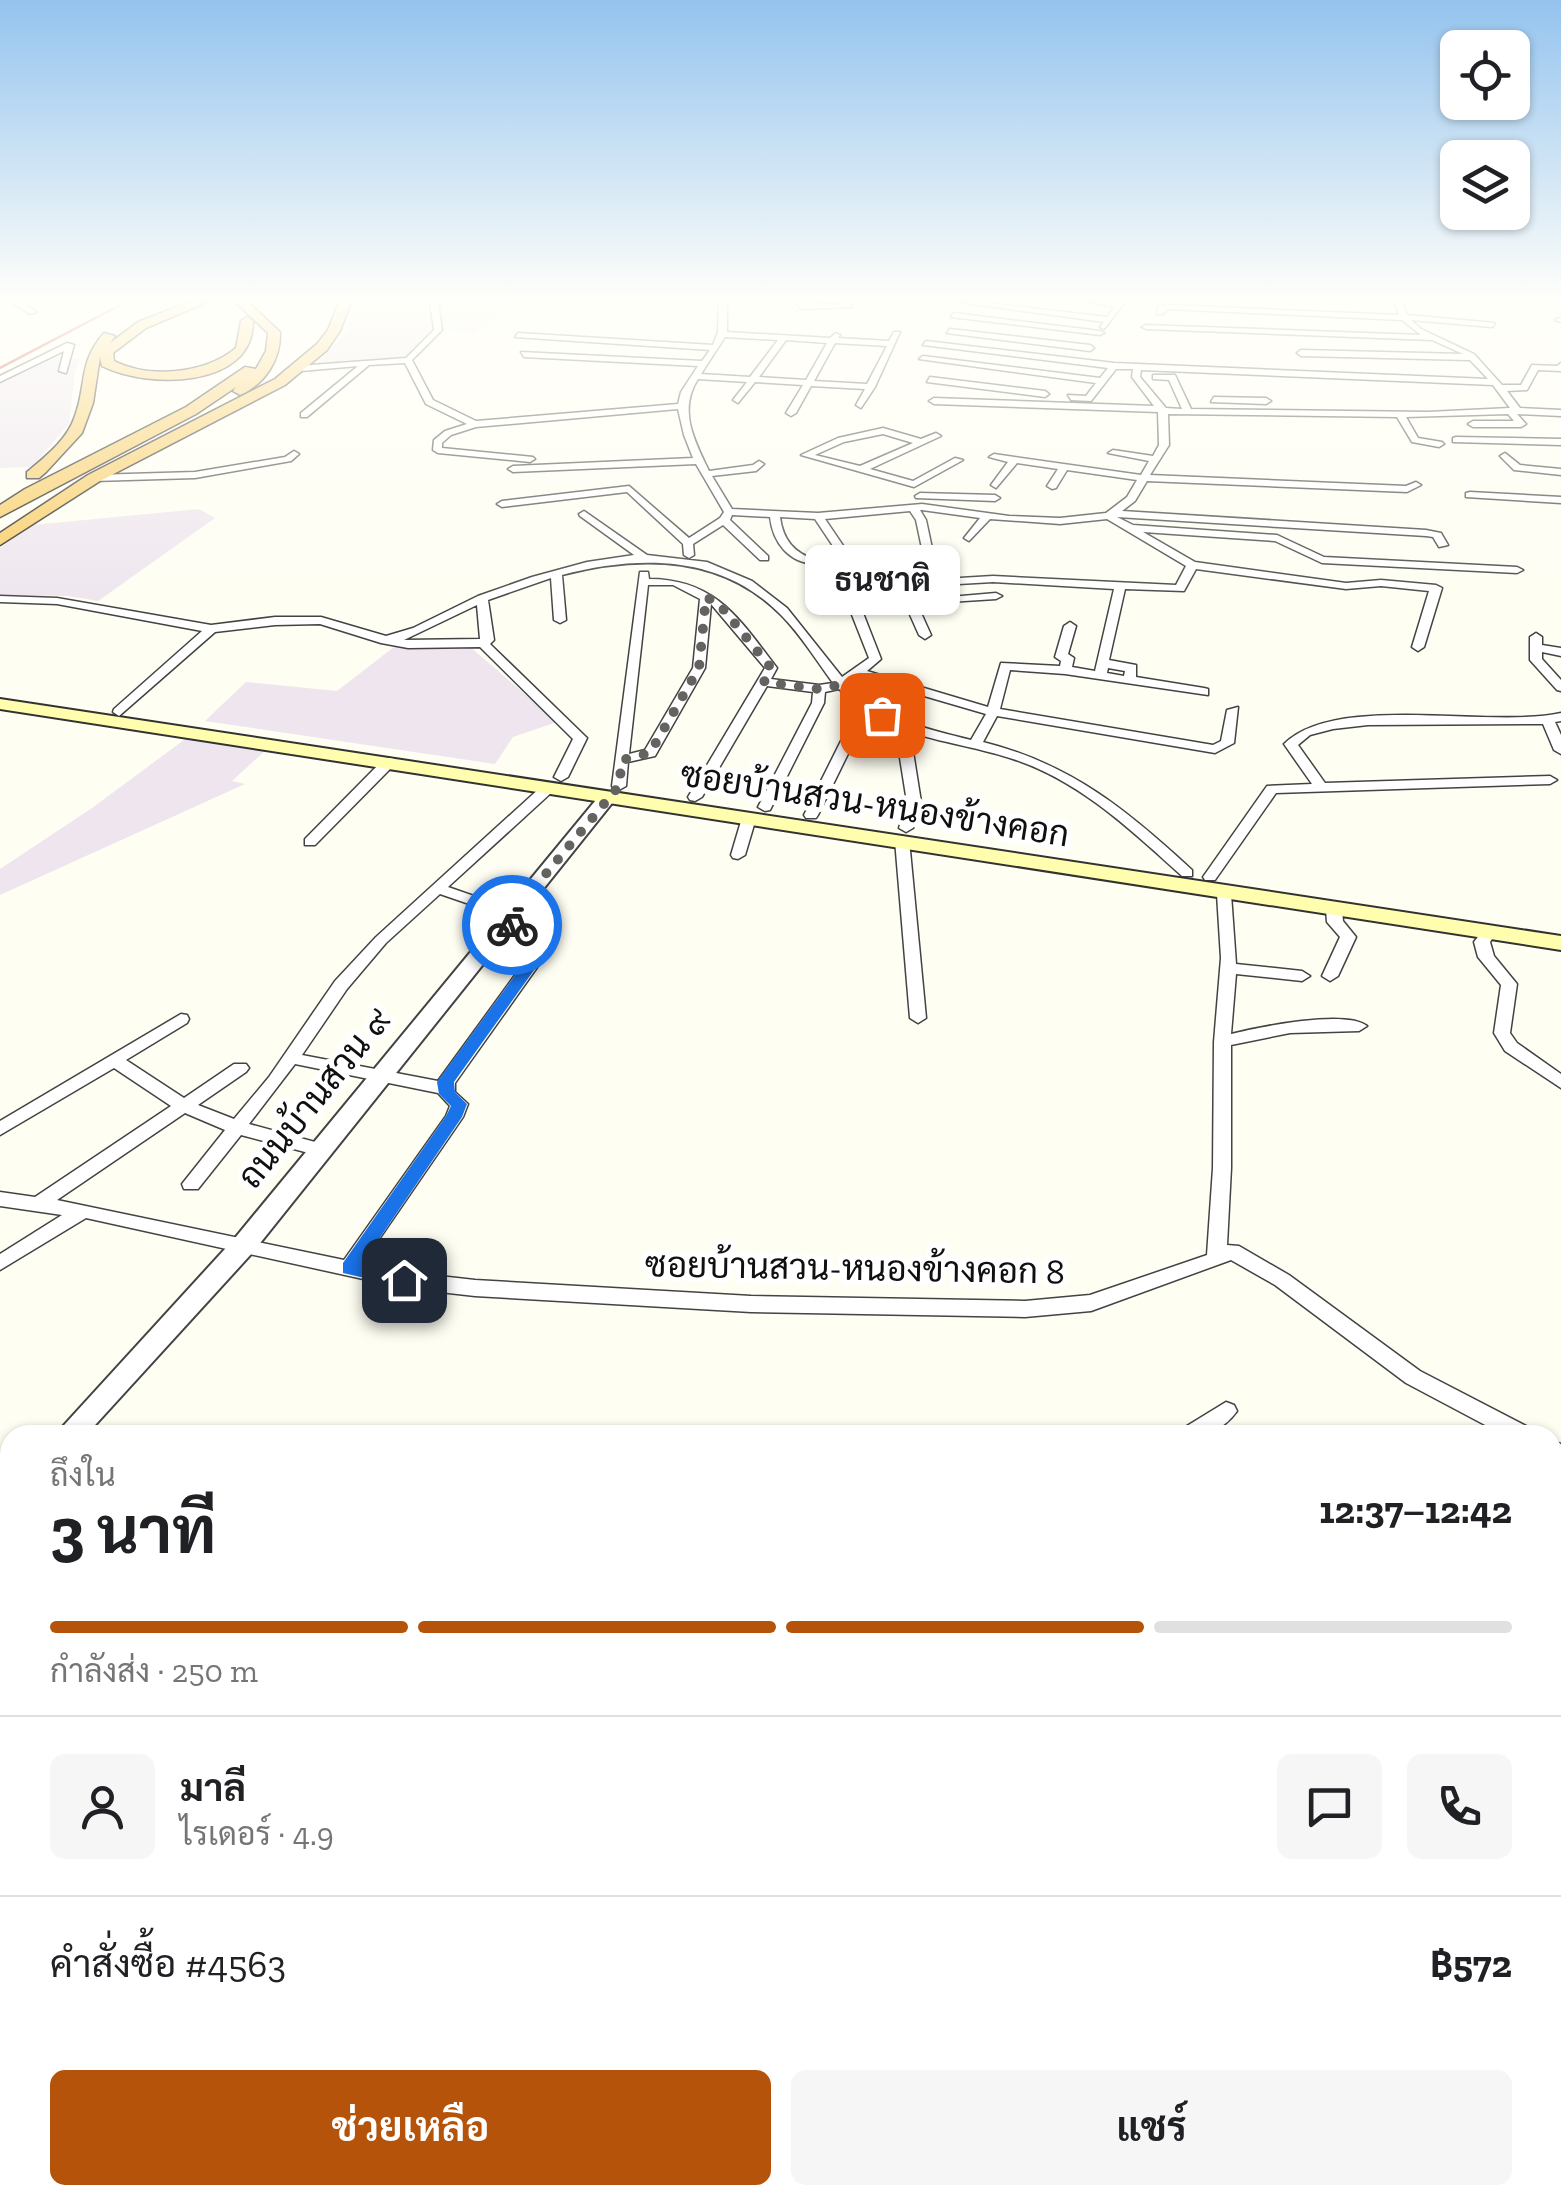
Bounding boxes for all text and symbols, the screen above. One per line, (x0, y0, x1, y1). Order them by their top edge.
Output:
map controls (1440, 30, 1530, 230)
button: locate (1440, 30, 1530, 120)
button: layers (1440, 140, 1530, 230)
callout: ธนชาติ (804, 545, 960, 615)
text: ธนชาติ (834, 561, 931, 599)
pin (840, 673, 925, 758)
icon: bag (855, 688, 910, 743)
street label: ซอยบ้านสวน-หนองข้างคอก (678, 751, 1073, 855)
courier (462, 875, 562, 975)
icon: bike (485, 898, 540, 953)
street label: ถนนบ้านสวน ๙ (227, 998, 399, 1196)
pin (362, 1238, 447, 1323)
street label: ซอยบ้านสวน-หนองข้างคอก 8 (645, 1241, 1065, 1293)
icon: home (377, 1253, 432, 1308)
text: ถึงใน (50, 1456, 116, 1494)
text: 12:37–12:42 (1319, 1487, 1512, 1533)
text: 3 นาที (50, 1492, 216, 1570)
text: กำลังส่ง · 250 m (50, 1652, 258, 1690)
button: person (50, 1754, 155, 1859)
button: chat (1277, 1754, 1382, 1859)
button: phone (1407, 1754, 1512, 1859)
text: มาลี (180, 1765, 246, 1811)
text: ไรเดอร์ · 4.9 (180, 1815, 334, 1853)
text: คำสั่งซื้อ #4563 (50, 1941, 286, 1987)
text: ฿572 (1430, 1941, 1512, 1987)
button: ช่วยเหลือ (50, 2070, 771, 2185)
button: แชร์ (791, 2070, 1512, 2185)

